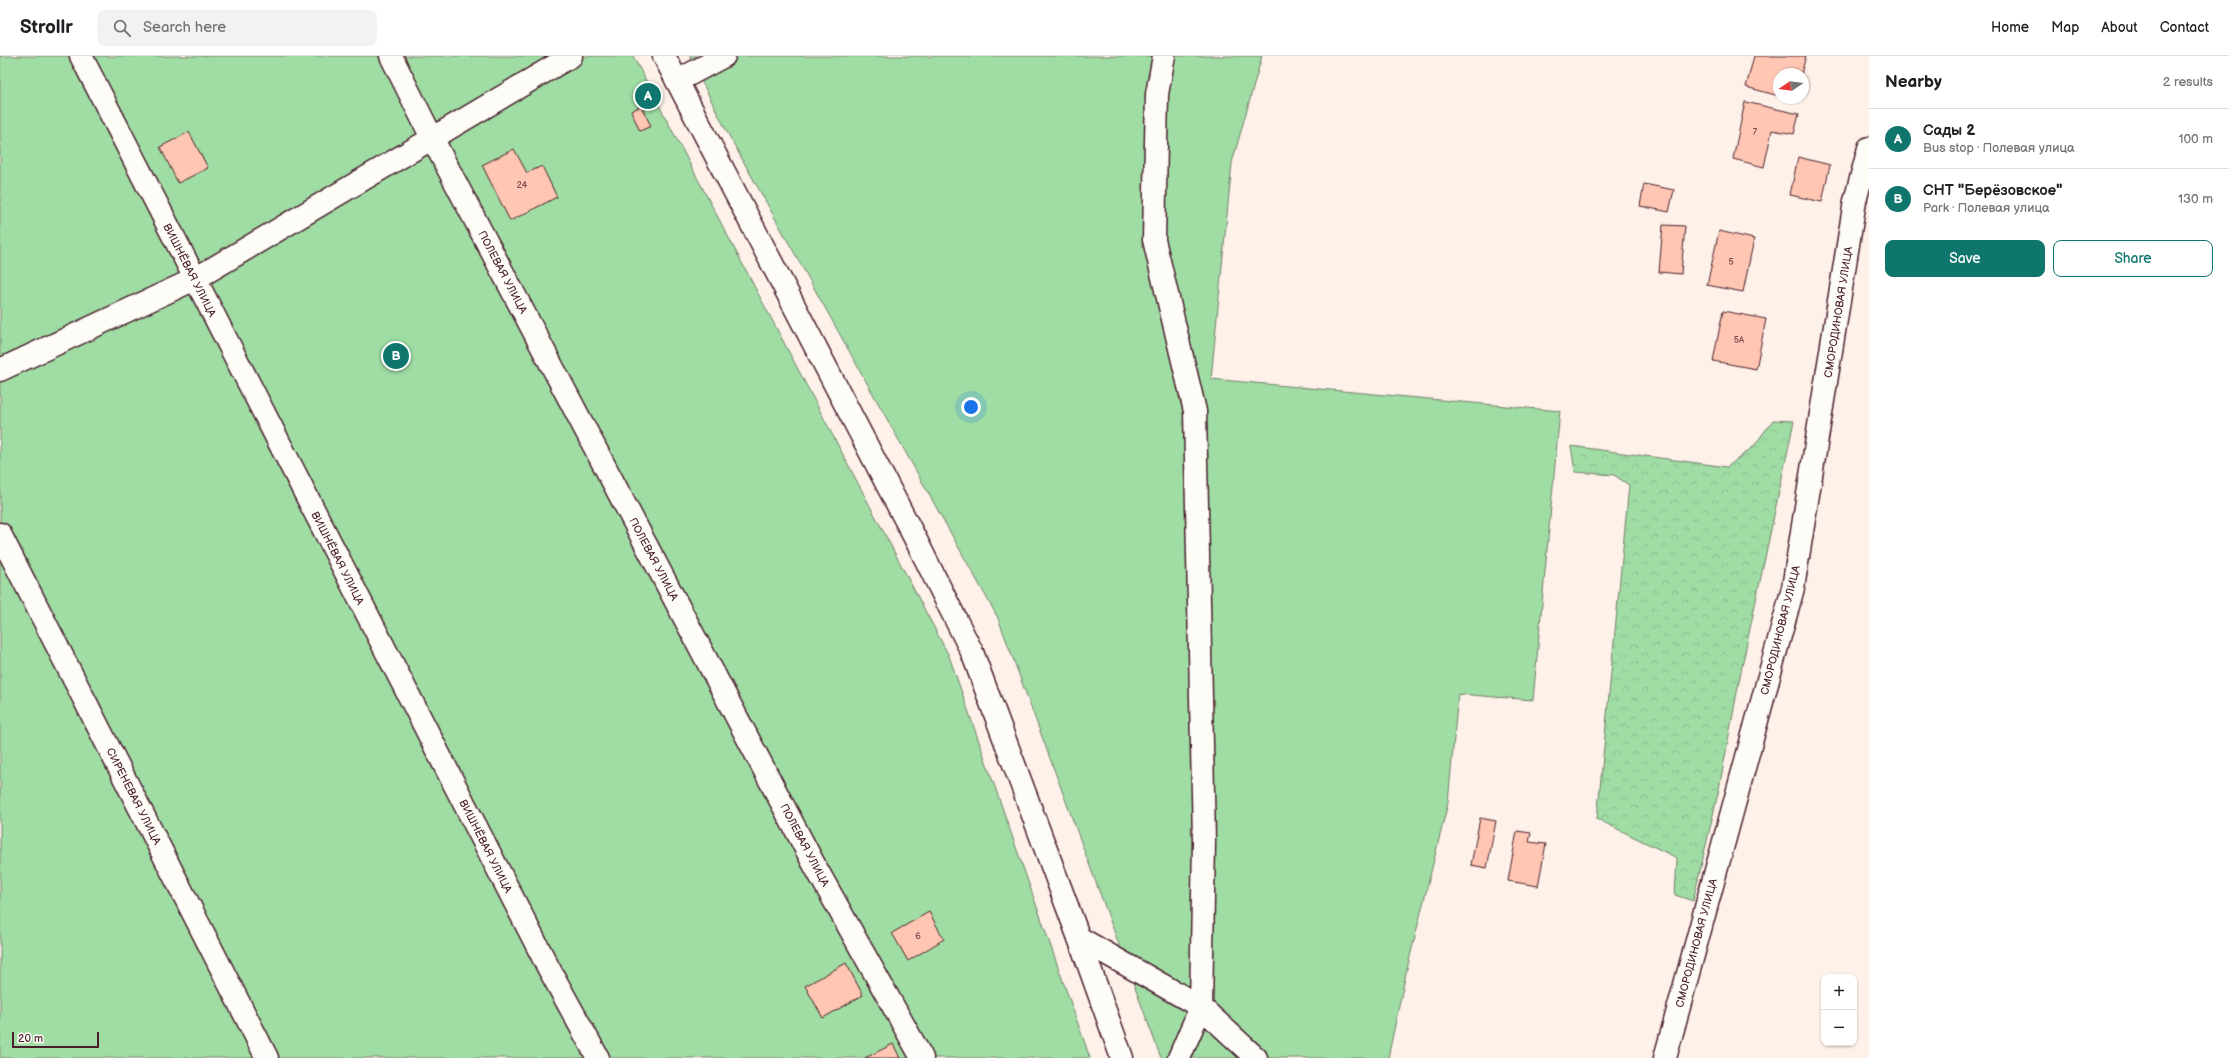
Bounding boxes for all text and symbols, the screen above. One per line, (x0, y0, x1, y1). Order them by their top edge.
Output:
search box (97, 10, 377, 46)
text: Strollr (20, 16, 73, 39)
icon: search (111, 17, 133, 39)
text: Search here (143, 18, 226, 37)
text: Home (1991, 19, 2029, 36)
text: Map (2051, 19, 2079, 36)
text: About (2101, 19, 2138, 36)
text: Contact (2160, 19, 2209, 36)
north arrow (1773, 68, 1809, 104)
text: Nearby (1885, 72, 1942, 92)
text: 2 results (2163, 74, 2213, 90)
pin: A (635, 81, 661, 111)
text: Сады 2 (1923, 121, 1975, 140)
house number: 7 (1753, 127, 1758, 138)
text: A (1894, 131, 1902, 147)
text: 100 m (2178, 131, 2213, 147)
text: Bus stop · Полевая улица (1923, 140, 2075, 156)
house number: 24 (517, 180, 528, 191)
text: СНТ "Берёзовское" (1923, 181, 2063, 200)
text: B (1893, 191, 1903, 207)
text: 130 m (2178, 191, 2213, 207)
text: Park · Полевая улица (1923, 200, 2050, 216)
street label: ВИШНЁВАЯ УЛИЦА (160, 221, 220, 319)
street label: ПОЛЕВАЯ УЛИЦА (475, 229, 530, 316)
button: Save (1885, 240, 2045, 277)
button: Share (2053, 240, 2213, 277)
street label: СМОРОДИНОВАЯ УЛИЦА (1822, 245, 1855, 379)
house number: 5 (1728, 257, 1734, 268)
house number: 5А (1734, 335, 1745, 346)
pin: B (383, 341, 409, 371)
your location (961, 397, 981, 417)
street label: ВИШНЁВАЯ УЛИЦА (308, 509, 368, 607)
street label: ПОЛЕВАЯ УЛИЦА (626, 516, 681, 603)
street label: СМОРОДИНОВАЯ УЛИЦА (1758, 564, 1803, 696)
street label: СИРЕНЕВАЯ УЛИЦА (104, 746, 164, 847)
street label: ВИШНЁВАЯ УЛИЦА (456, 797, 516, 895)
street label: ПОЛЕВАЯ УЛИЦА (777, 802, 832, 889)
street label: СМОРОДИНОВАЯ УЛИЦА (1673, 877, 1720, 1009)
house number: 6 (915, 931, 921, 942)
map controls (1821, 974, 1857, 1046)
button: + (1821, 974, 1857, 1010)
button: − (1821, 1010, 1857, 1046)
scale bar (12, 1030, 99, 1049)
text: 20 m (18, 1032, 43, 1045)

